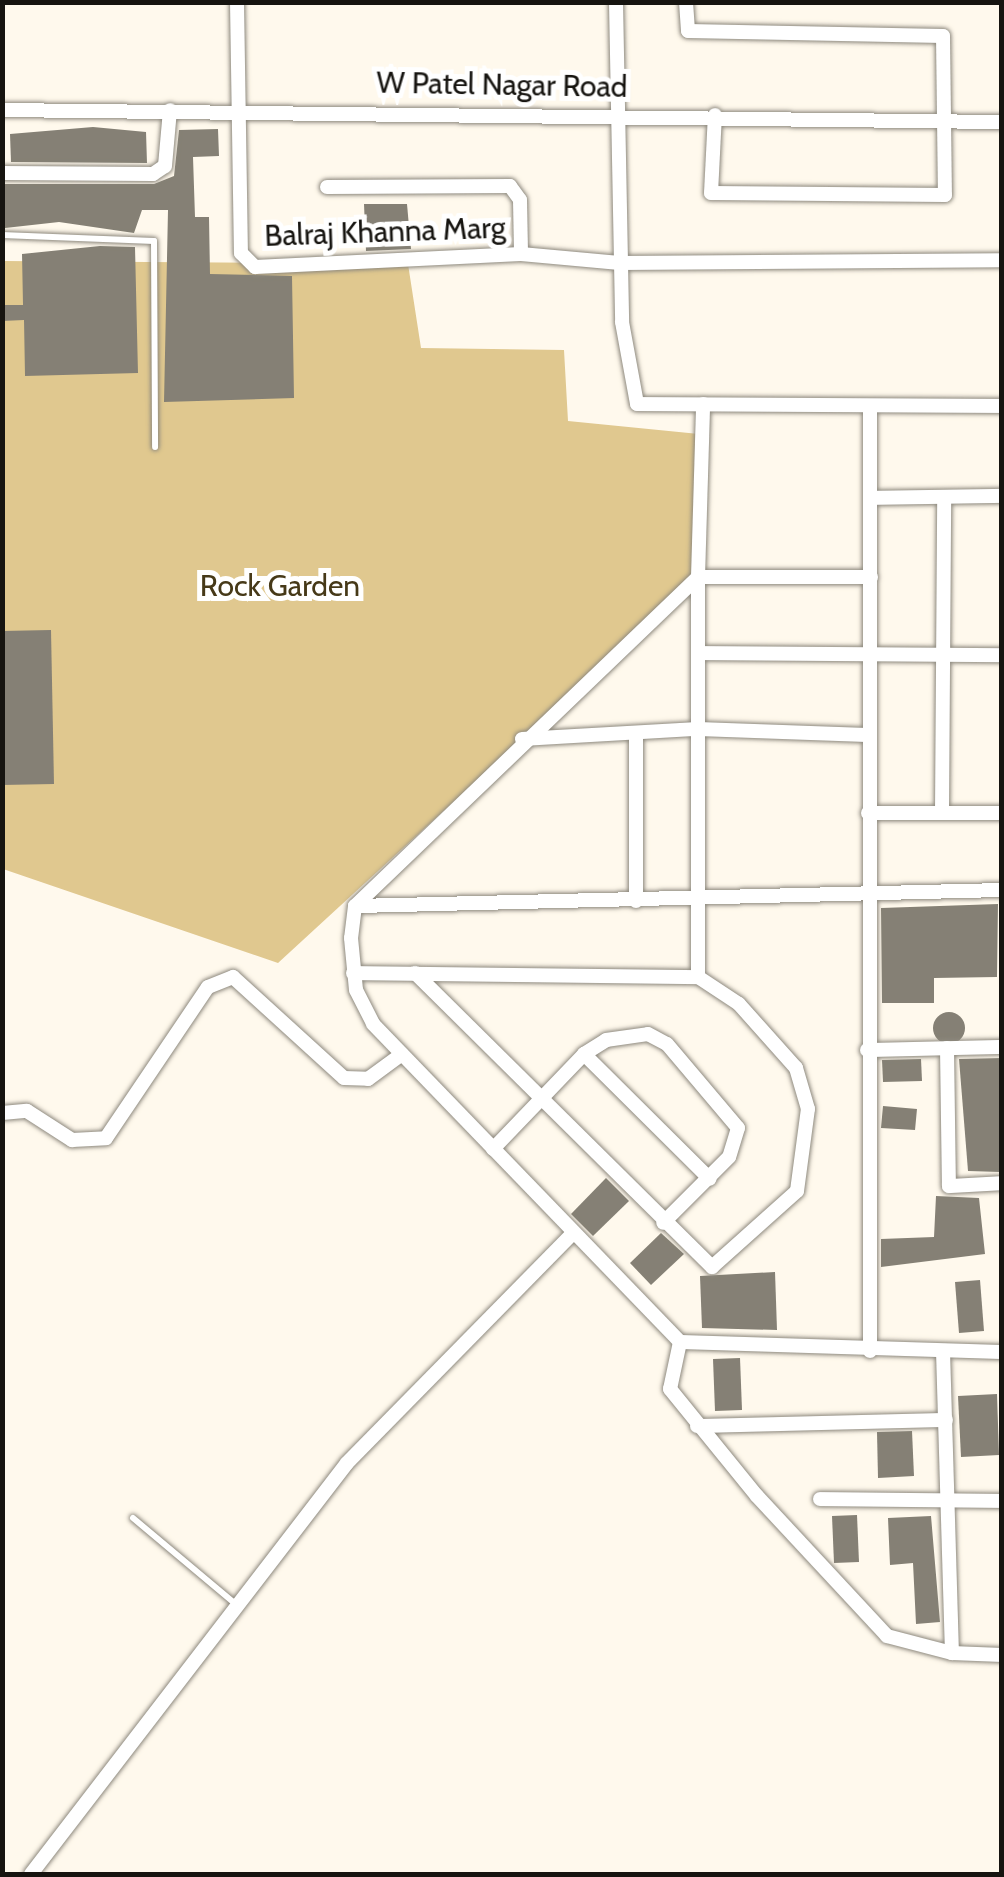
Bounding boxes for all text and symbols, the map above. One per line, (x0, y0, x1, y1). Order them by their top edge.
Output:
street label: W Patel Nagar Road (376, 65, 628, 105)
street label: Balraj Khanna Marg (264, 210, 506, 254)
park label: Rock Garden (200, 568, 360, 604)

